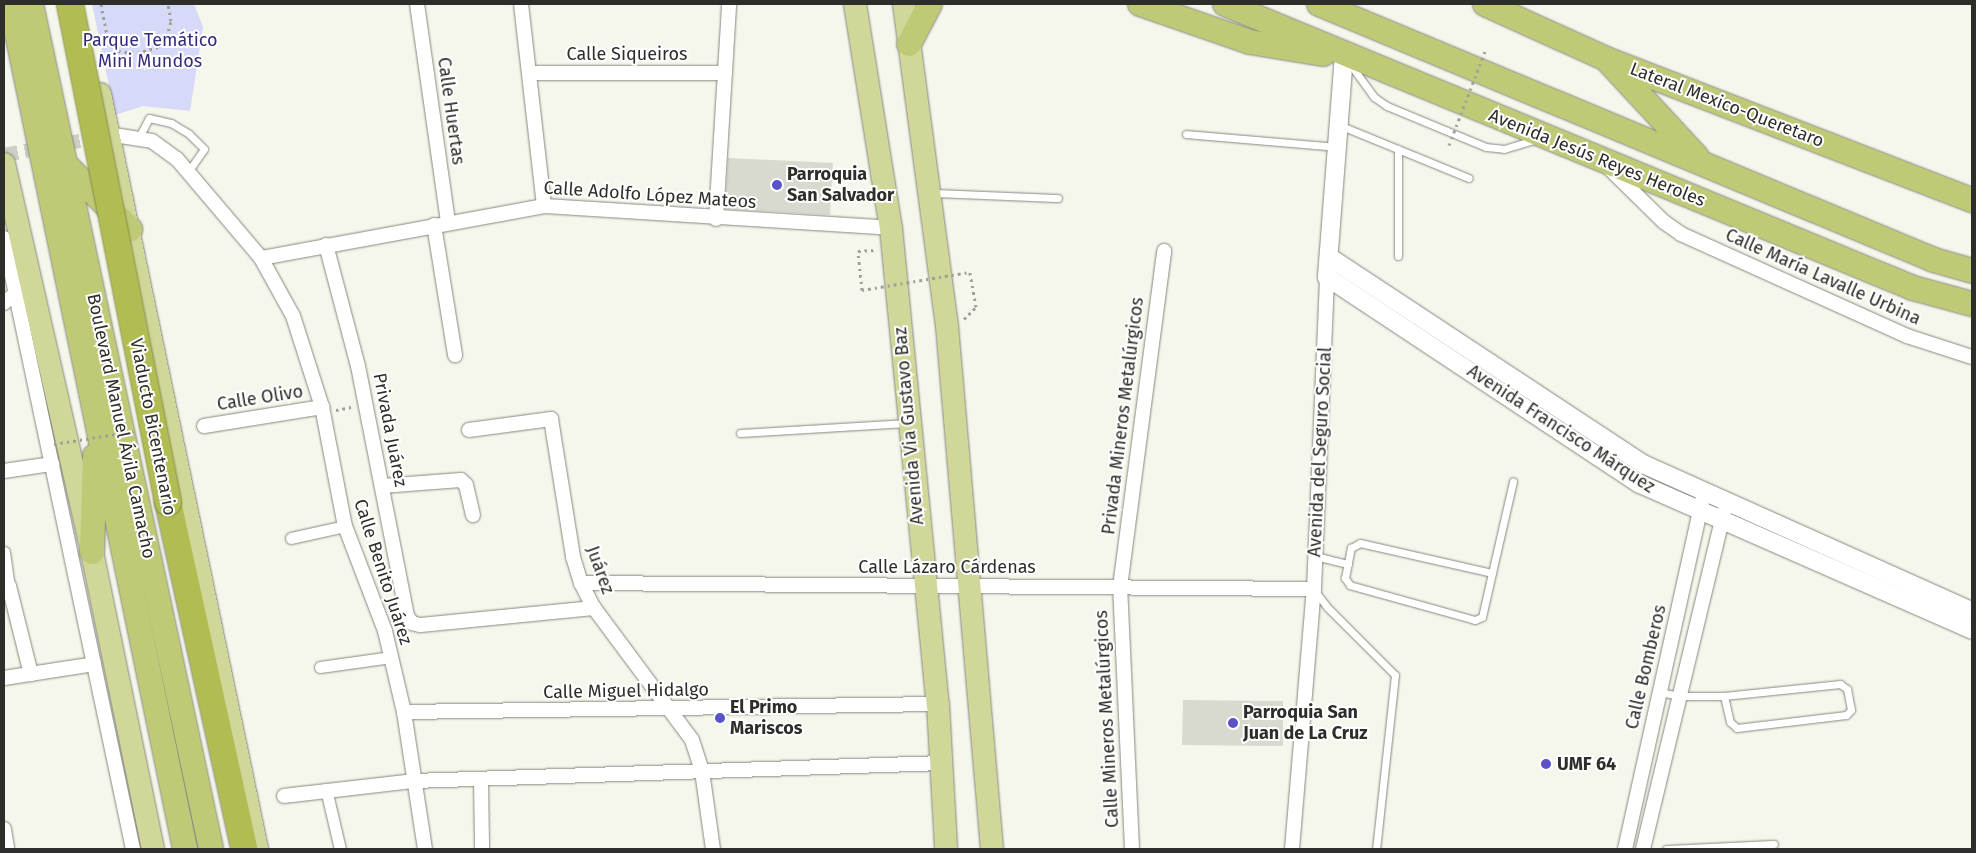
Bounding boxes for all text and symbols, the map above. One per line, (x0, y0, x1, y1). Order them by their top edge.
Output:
park label: Parque Temático Mini Mundos (82, 30, 218, 72)
street label: Calle Siqueiros (567, 43, 687, 65)
street label: Calle Huertas (433, 56, 469, 166)
street label: Lateral Mexico-Queretaro (1627, 58, 1827, 152)
street label: Avenida Jesús Reyes Heroles (1486, 105, 1708, 211)
place label: Parroquia San Salvador (787, 164, 894, 206)
street label: Calle Adolfo López Mateos (543, 177, 757, 213)
marker: Parroquia San Salvador (771, 179, 783, 191)
street label: Calle María Lavalle Urbina (1722, 224, 1924, 330)
street label: Boulevard Manuel Ávila Camacho (82, 292, 160, 560)
street label: Privada Mineros Metalúrgicos (1098, 296, 1148, 536)
street label: Avenida Via Gustavo Baz (890, 326, 928, 526)
street label: Viaducto Bicentenario (125, 337, 181, 517)
street label: Avenida del Seguro Social (1304, 346, 1336, 558)
street label: Avenida Francisco Márquez (1463, 360, 1659, 498)
street label: Privada Juárez (368, 371, 412, 489)
street label: Calle Olivo (216, 381, 304, 415)
street label: Calle Benito Juárez (349, 496, 417, 648)
street label: Juárez (581, 543, 619, 597)
street label: Calle Lázaro Cárdenas (858, 556, 1036, 578)
street label: Calle Bomberos (1621, 603, 1671, 731)
street label: Calle Mineros Metalúrgicos (1091, 610, 1123, 828)
street label: Calle Miguel Hidalgo (543, 679, 709, 703)
place label: El Primo Mariscos (730, 697, 802, 740)
place label: Parroquia San Juan de La Cruz (1243, 702, 1368, 744)
marker: El Primo Mariscos (714, 712, 726, 724)
marker: Parroquia San Juan de La Cruz (1227, 717, 1239, 729)
place label: UMF 64 (1557, 753, 1616, 775)
marker: UMF 64 (1539, 757, 1553, 771)

